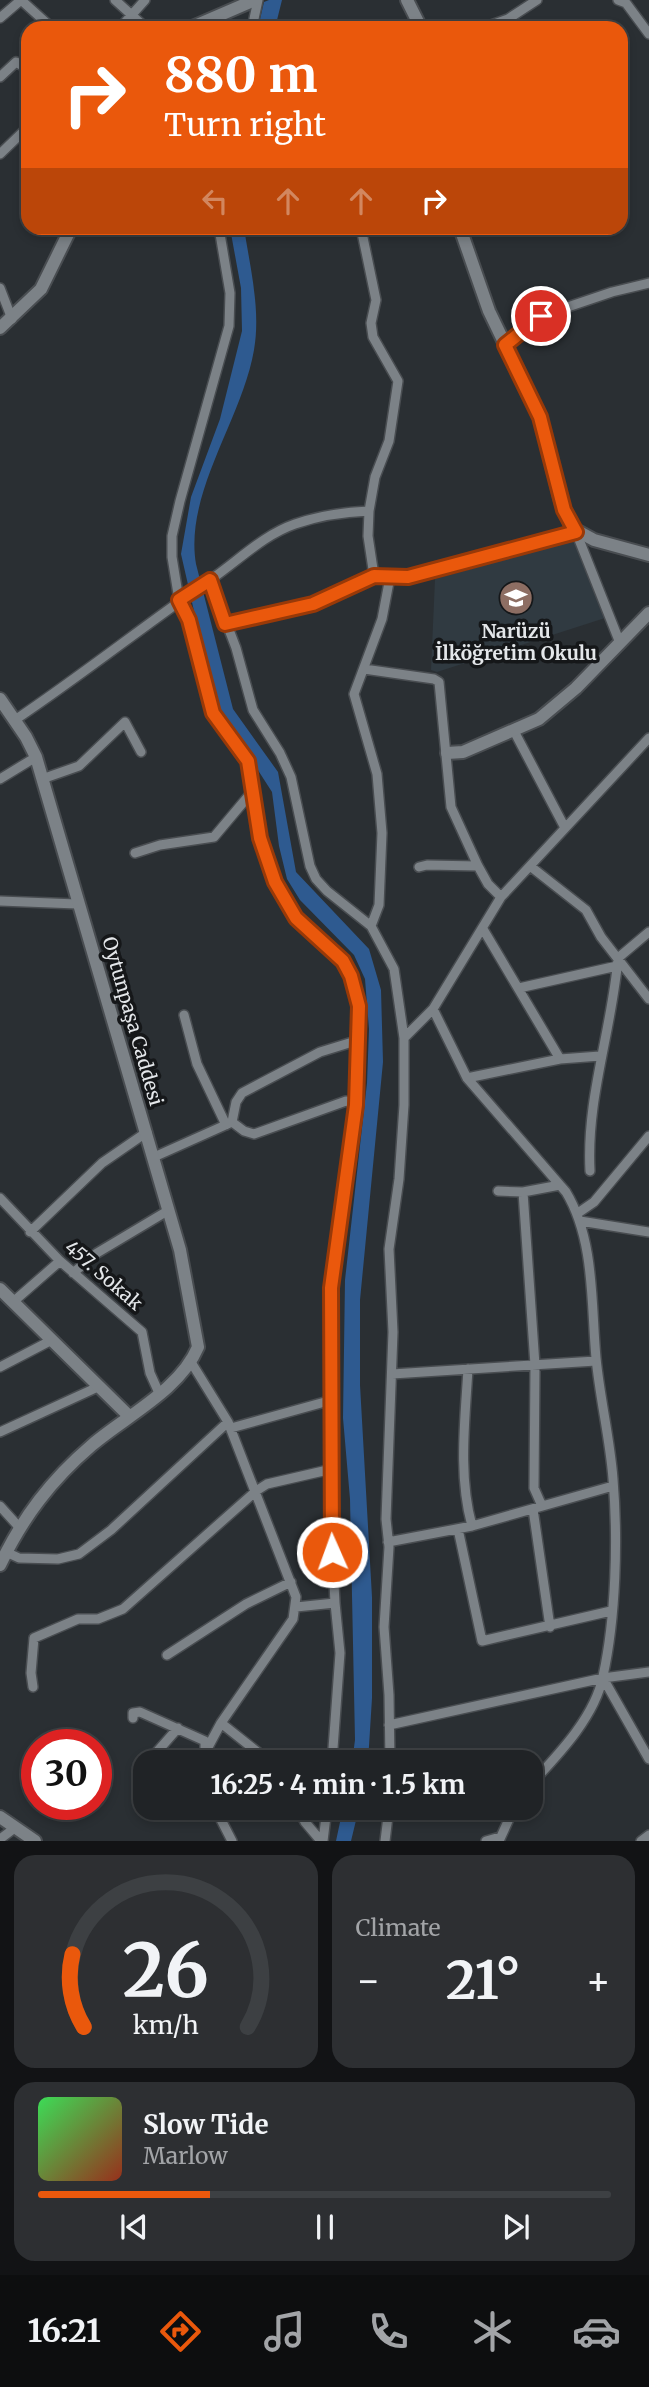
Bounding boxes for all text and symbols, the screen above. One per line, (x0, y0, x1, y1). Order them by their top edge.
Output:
text: 880 m (164, 44, 318, 105)
icon: right (49, 49, 140, 140)
text: Turn right (164, 105, 326, 145)
icon: left (196, 182, 234, 220)
icon: ahead (269, 182, 307, 220)
icon: ahead (342, 182, 380, 220)
icon: right (415, 182, 453, 220)
pin (511, 286, 571, 346)
icon: arrive (522, 297, 560, 335)
school or university icon: Narüzü İlköğretim Okulu (497, 579, 535, 617)
place label: Narüzü İlköğretim Okulu (435, 619, 597, 665)
street label: Oytunpaşa Caddesi (97, 934, 169, 1108)
street label: 457. Sokak (60, 1235, 148, 1315)
position arrow (295, 1515, 369, 1589)
speed limit sign: 30 (21, 1729, 112, 1820)
text: 16:25 · 4 min · 1.5 km (210, 1768, 466, 1801)
text: Climate (356, 1913, 441, 1942)
text: 26 (123, 1926, 209, 2018)
text: 21° (446, 1948, 521, 2013)
text: − (356, 1957, 381, 2004)
text: + (586, 1957, 611, 2004)
text: km/h (133, 2009, 199, 2041)
text: Slow Tide (143, 2108, 269, 2141)
text: Marlow (143, 2141, 228, 2170)
icon: previous (115, 2208, 153, 2246)
icon: pause (306, 2208, 344, 2246)
icon: next (497, 2208, 535, 2246)
icon: directions (156, 2307, 205, 2356)
icon: music (260, 2307, 309, 2356)
icon: phone (364, 2307, 413, 2356)
icon: climate (468, 2307, 517, 2356)
icon: car (572, 2307, 621, 2356)
text: 16:21 (28, 2311, 101, 2351)

